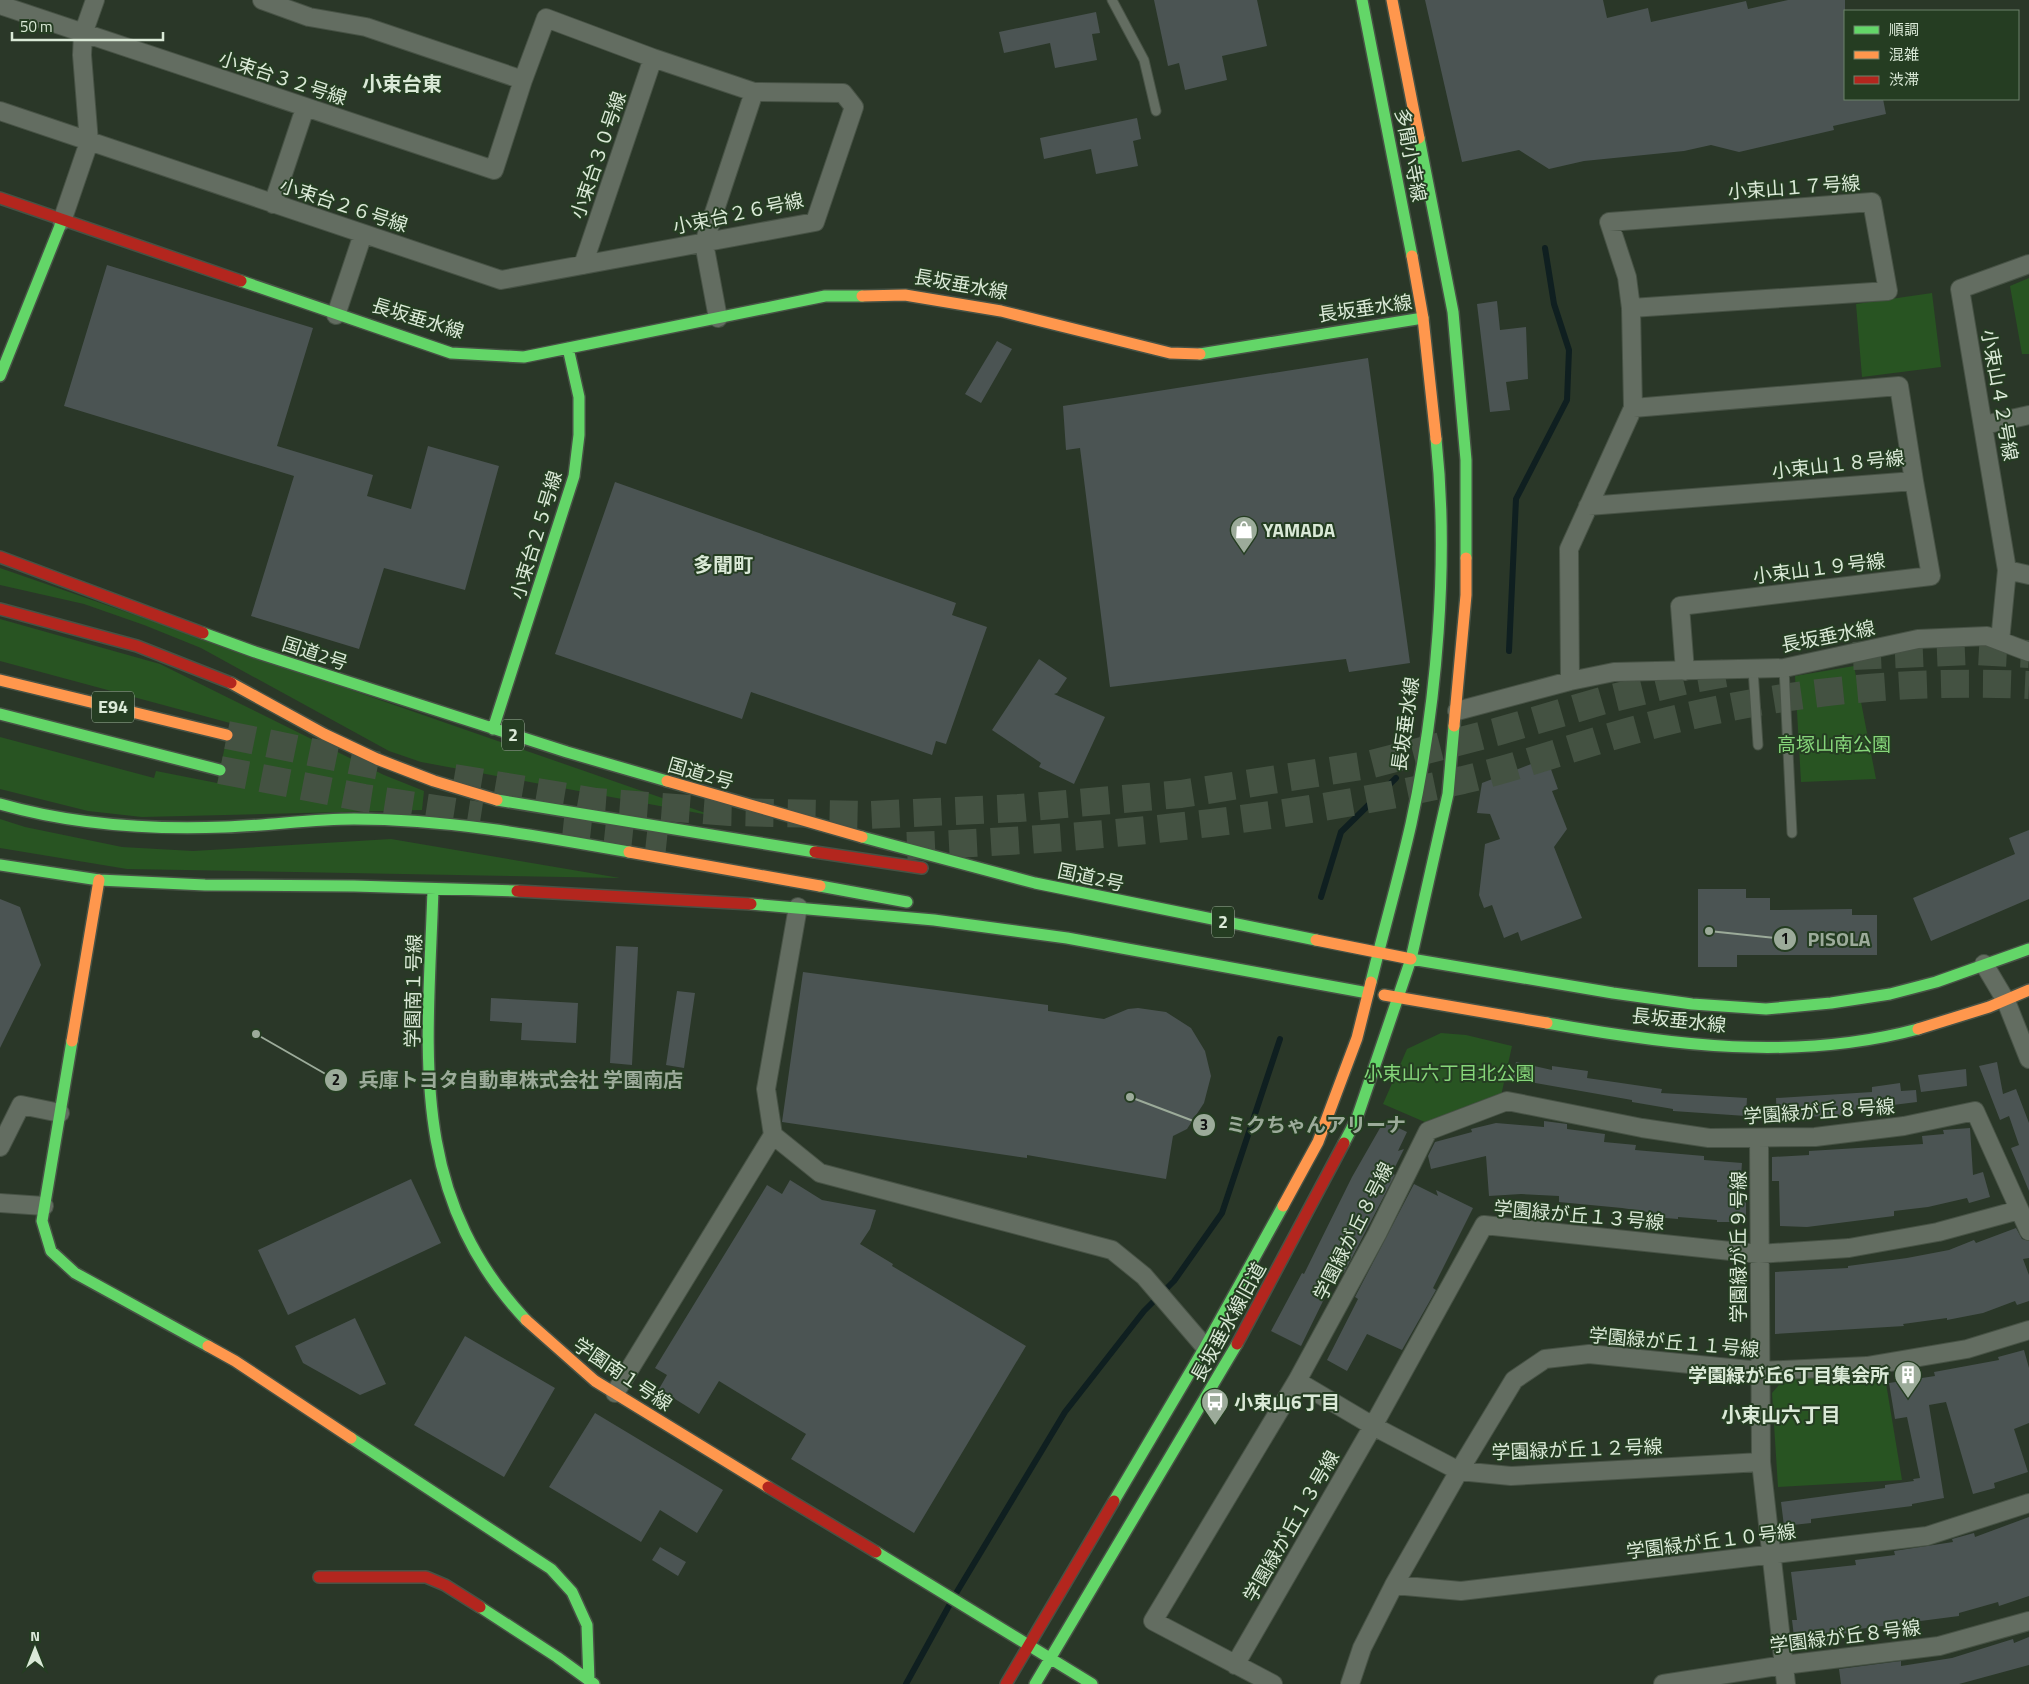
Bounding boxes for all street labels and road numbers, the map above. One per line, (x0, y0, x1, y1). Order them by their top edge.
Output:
street label: 小束台３２号線 (215, 43, 351, 112)
street label: 小束台３０号線 (562, 87, 633, 222)
street label: 多聞小寺線 (1388, 106, 1435, 204)
street label: 小束山１７号線 (1727, 167, 1861, 206)
street label: 小束台２６号線 (276, 170, 412, 239)
street label: 小束台２６号線 (670, 185, 806, 241)
street label: 長坂垂水線 (912, 261, 1010, 306)
street label: 長坂垂水線 (1316, 287, 1414, 328)
street label: 長坂垂水線 (368, 290, 468, 345)
street label: 小束山４２号線 (1975, 327, 2026, 463)
street label: 小束山１８号線 (1770, 442, 1906, 485)
street label: 小束台２５号線 (502, 467, 569, 603)
street label: 小束山１９号線 (1751, 545, 1887, 590)
street label: 長坂垂水線 (1779, 612, 1877, 659)
street label: 国道2号 (279, 628, 352, 677)
street label: 長坂垂水線 (1384, 675, 1425, 773)
road number: E94 (92, 692, 134, 722)
road number: 2 (502, 720, 524, 750)
street label: 国道2号 (665, 749, 738, 796)
street label: 国道2号 (1055, 855, 1127, 898)
road number: 2 (1212, 906, 1234, 938)
street label: 学園南１号線 (397, 934, 428, 1048)
street label: 長坂垂水線 (1630, 1000, 1728, 1039)
street label: 学園緑が丘８号線 (1742, 1091, 1896, 1130)
street label: 学園緑が丘８号線 (1305, 1156, 1400, 1305)
street label: 学園緑が丘９号線 (1723, 1171, 1752, 1323)
street label: 学園緑が丘１３号線 (1493, 1193, 1665, 1236)
street label: 長坂垂水線旧道 (1183, 1257, 1272, 1387)
street label: 学園緑が丘１１号線 (1588, 1320, 1760, 1363)
street label: 学園南１号線 (568, 1330, 679, 1417)
street label: 学園緑が丘１２号線 (1491, 1431, 1663, 1466)
street label: 学園緑が丘１３号線 (1235, 1444, 1346, 1607)
street label: 学園緑が丘１０号線 (1624, 1516, 1798, 1565)
street label: 学園緑が丘８号線 (1768, 1612, 1922, 1659)

